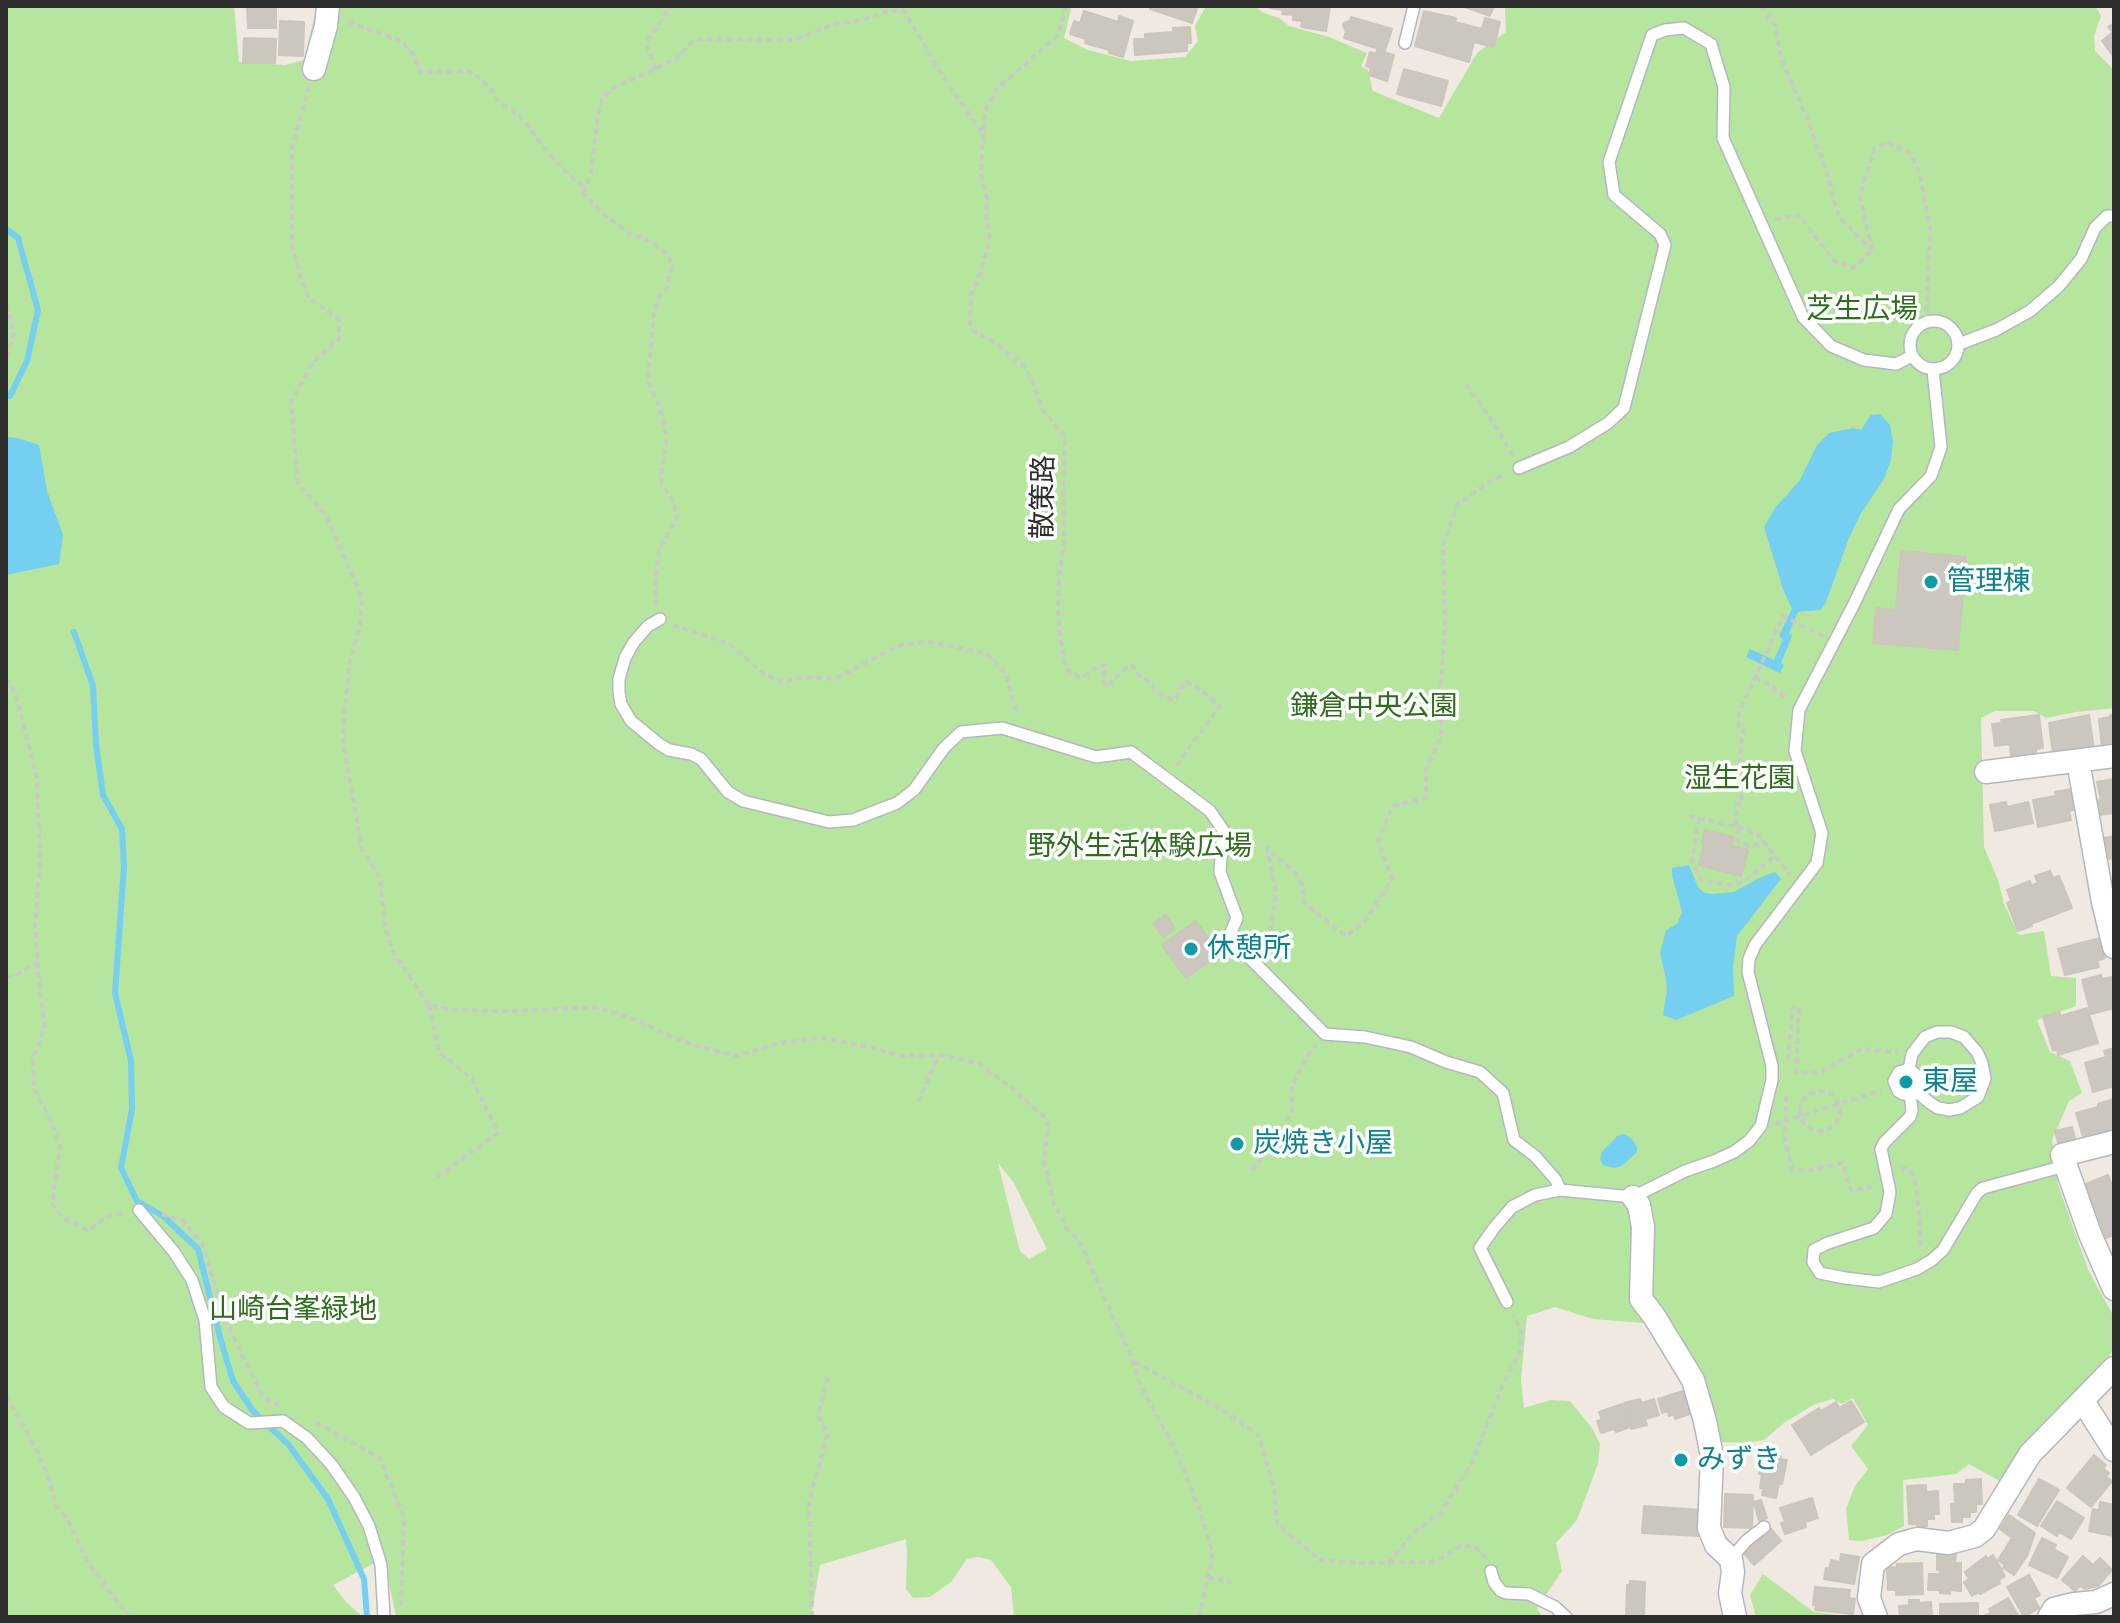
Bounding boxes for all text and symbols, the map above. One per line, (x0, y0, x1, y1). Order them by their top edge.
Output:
park label: 芝生広場 (1806, 293, 1918, 327)
street label: 散策路 (1026, 455, 1062, 539)
place label: 管理棟 (1947, 565, 2031, 599)
marker: 管理棟 (1922, 573, 1940, 591)
park label: 鎌倉中央公園 (1290, 690, 1458, 724)
park label: 湿生花園 (1684, 762, 1796, 796)
park label: 野外生活体験広場 (1028, 830, 1252, 864)
place label: 休憩所 (1207, 932, 1291, 966)
marker: 休憩所 (1182, 940, 1200, 958)
place label: 東屋 (1922, 1065, 1978, 1099)
marker: 東屋 (1897, 1073, 1915, 1091)
place label: 炭焼き小屋 (1253, 1127, 1393, 1161)
marker: 炭焼き小屋 (1228, 1135, 1246, 1153)
park label: 山崎台峯緑地 (209, 1293, 377, 1327)
place label: みずき (1697, 1443, 1781, 1477)
marker: みずき (1672, 1451, 1690, 1469)

